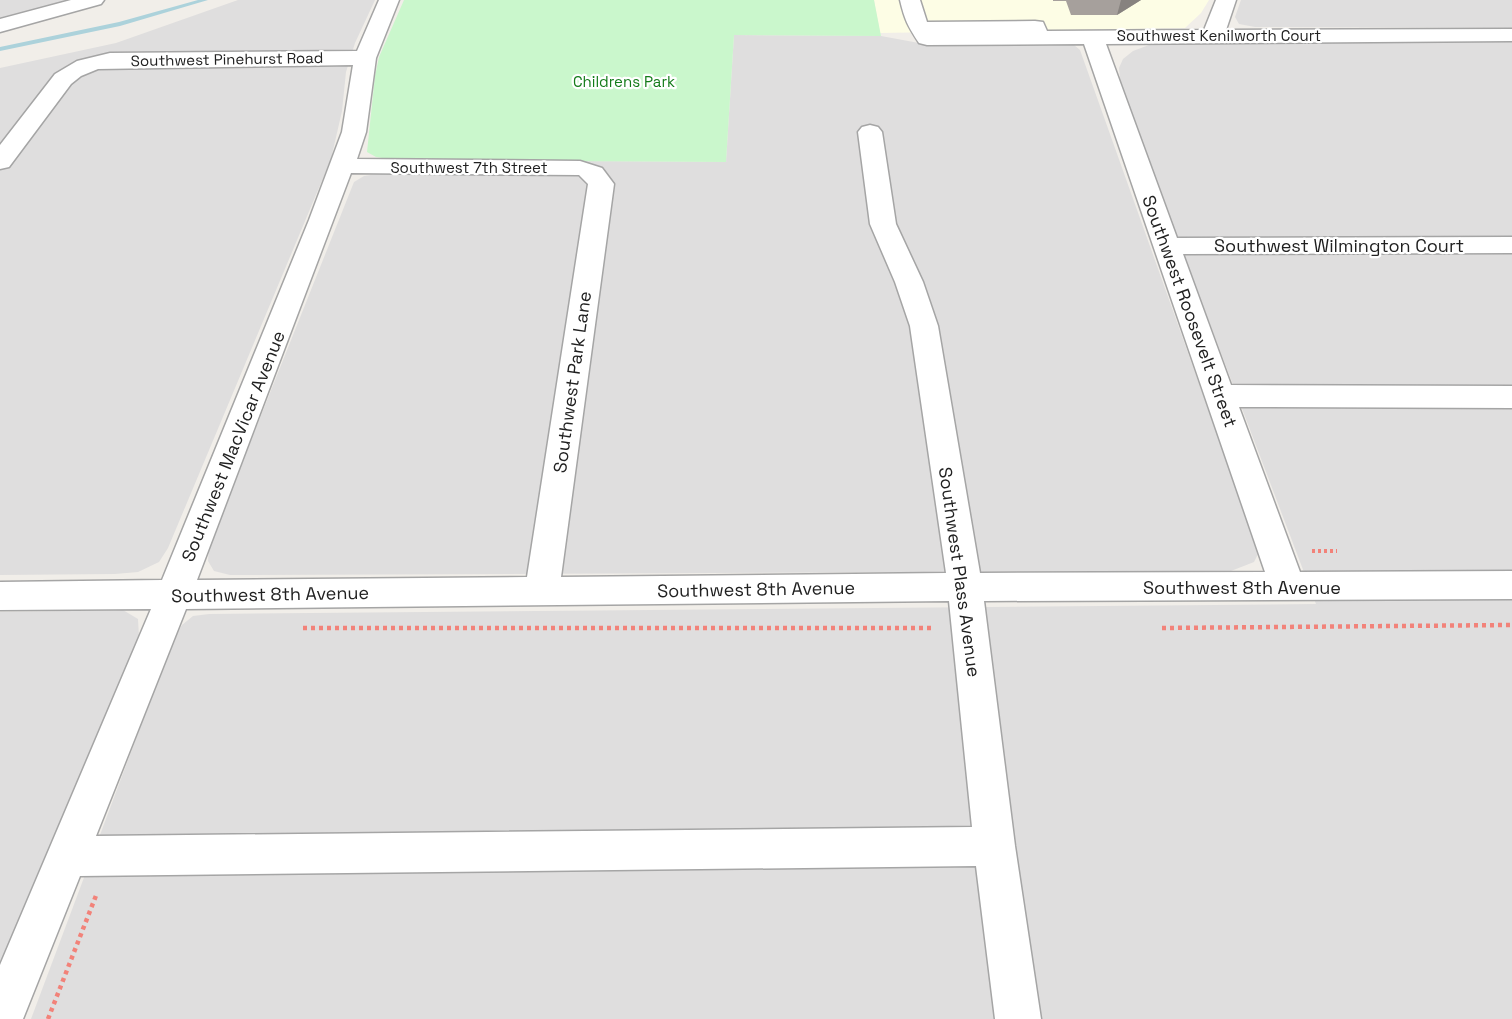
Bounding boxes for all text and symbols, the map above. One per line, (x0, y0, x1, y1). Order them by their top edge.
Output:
street label: Southwest Kenilworth Court (1117, 26, 1321, 45)
street label: Southwest Pinehurst Road (130, 48, 324, 70)
park label: Childrens Park (573, 72, 675, 91)
street label: Southwest 7th Street (390, 158, 548, 177)
street label: Southwest Roosevelt Street (1137, 192, 1243, 430)
street label: Southwest Wilmington Court (1214, 234, 1464, 257)
street label: Southwest Park Lane (548, 290, 596, 474)
street label: Southwest MacVicar Avenue (176, 327, 290, 565)
street label: Southwest Plass Avenue (934, 465, 986, 679)
street label: Southwest 8th Avenue (657, 576, 855, 602)
street label: Southwest 8th Avenue (1143, 576, 1341, 599)
street label: Southwest 8th Avenue (171, 581, 369, 607)

